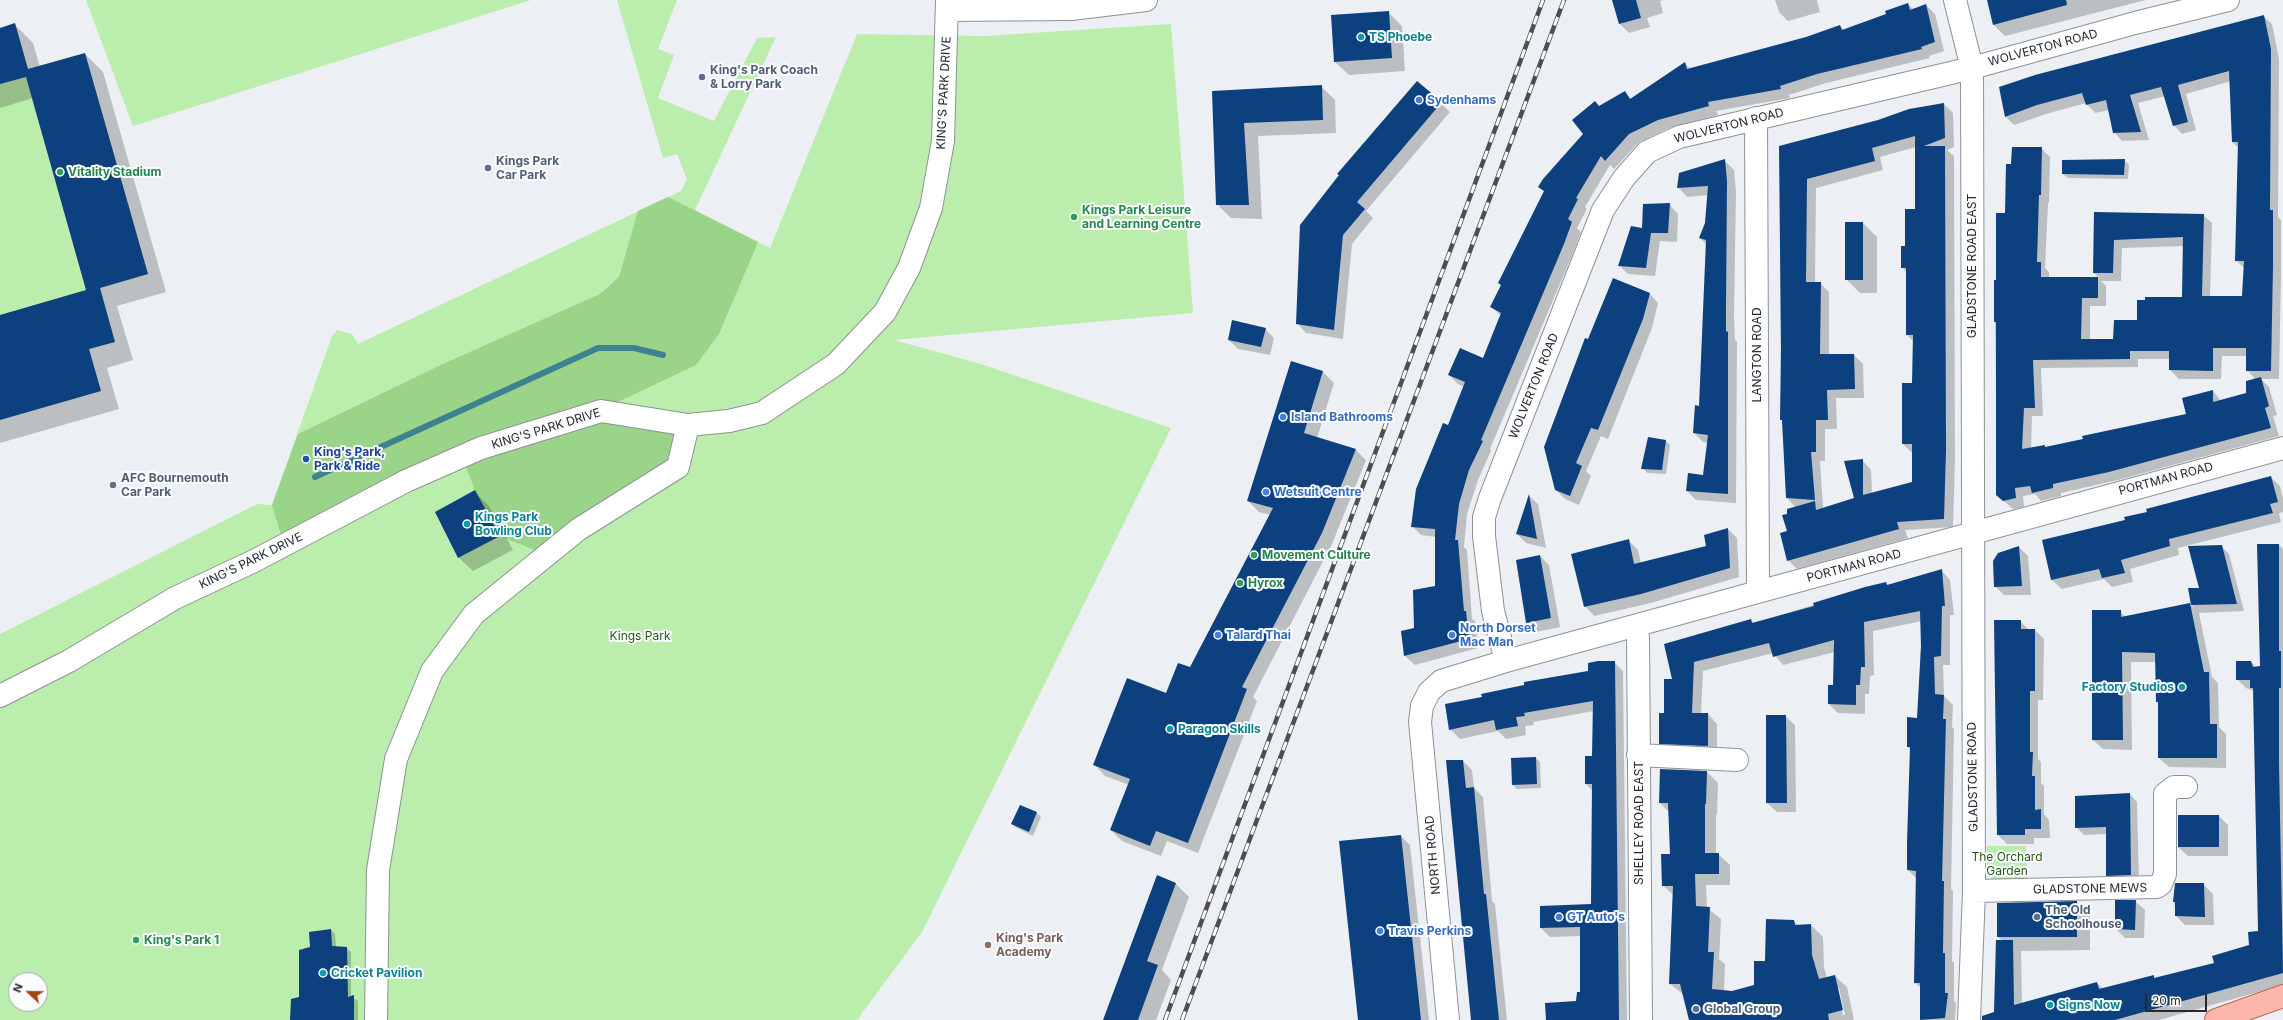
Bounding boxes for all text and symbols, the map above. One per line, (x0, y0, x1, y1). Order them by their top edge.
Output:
street label: WOLVERTON ROAD (1987, 26, 2099, 70)
place label: TS Phoebe (1369, 30, 1432, 44)
marker: TS Phoebe (1356, 32, 1366, 42)
street label: KING'S PARK DRIVE (934, 36, 954, 150)
place label: King's Park Coach & Lorry Park (710, 63, 818, 91)
marker: King's Park Coach & Lorry Park (697, 72, 707, 82)
place label: Sydenhams (1427, 93, 1496, 107)
marker: Sydenhams (1414, 95, 1424, 105)
street label: WOLVERTON ROAD (1673, 105, 1785, 147)
place label: Kings Park Car Park (496, 154, 559, 182)
marker: Kings Park Car Park (483, 163, 493, 173)
place label: Vitality Stadium (68, 165, 161, 179)
marker: Vitality Stadium (55, 167, 65, 177)
street label: GLADSTONE ROAD EAST (1965, 194, 1979, 338)
place label: Kings Park Leisure and Learning Centre (1082, 203, 1201, 231)
marker: Kings Park Leisure and Learning Centre (1069, 212, 1079, 222)
street label: LANGTON ROAD (1750, 307, 1764, 403)
street label: WOLVERTON ROAD (1506, 331, 1562, 441)
street label: KING'S PARK DRIVE (490, 406, 602, 452)
place label: Island Bathrooms (1291, 410, 1393, 424)
marker: Island Bathrooms (1278, 412, 1288, 422)
place label: King's Park, Park & Ride (314, 445, 385, 473)
marker: King's Park, Park & Ride (301, 454, 311, 464)
street label: PORTMAN ROAD (2117, 459, 2215, 499)
place label: AFC Bournemouth Car Park (121, 471, 229, 499)
marker: AFC Bournemouth Car Park (108, 480, 118, 490)
place label: Wetsuit Centre (1274, 485, 1362, 499)
marker: Wetsuit Centre (1261, 487, 1271, 497)
place label: Kings Park Bowling Club (475, 510, 552, 538)
marker: Kings Park Bowling Club (462, 519, 472, 529)
street label: KING'S PARK DRIVE (197, 530, 305, 592)
street label: PORTMAN ROAD (1805, 546, 1903, 586)
place label: Movement Culture (1262, 548, 1371, 562)
marker: Movement Culture (1249, 550, 1259, 560)
place label: Hyrox (1248, 576, 1283, 590)
marker: Hyrox (1235, 578, 1245, 588)
place label: North Dorset Mac Man (1460, 621, 1536, 649)
place label: Talard Thai (1226, 628, 1291, 642)
park label: Kings Park (609, 629, 671, 643)
marker: Talard Thai (1213, 630, 1223, 640)
marker: North Dorset Mac Man (1447, 630, 1457, 640)
place label: Factory Studios (2082, 680, 2174, 694)
marker: Factory Studios (2177, 682, 2187, 692)
place label: Paragon Skills (1178, 722, 1261, 736)
street label: GLADSTONE ROAD (1965, 722, 1981, 832)
marker: Paragon Skills (1165, 724, 1175, 734)
street label: SHELLEY ROAD EAST (1632, 761, 1646, 885)
street label: NORTH ROAD (1422, 815, 1444, 895)
park label: The Orchard Garden (1971, 850, 2043, 878)
street label: GLADSTONE MEWS (2033, 881, 2147, 897)
place label: The Old Schoolhouse (2045, 903, 2122, 931)
place label: GT Auto's (1567, 910, 1625, 924)
marker: GT Auto's (1554, 912, 1564, 922)
marker: The Old Schoolhouse (2032, 912, 2042, 922)
place label: Travis Perkins (1388, 924, 1471, 938)
marker: Travis Perkins (1375, 926, 1385, 936)
place label: King's Park Academy (996, 931, 1063, 959)
place label: King's Park 1 (144, 933, 219, 947)
marker: King's Park 1 (131, 935, 141, 945)
marker: King's Park Academy (983, 940, 993, 950)
place label: Cricket Pavilion (331, 966, 422, 980)
marker: Cricket Pavilion (318, 968, 328, 978)
north arrow (8, 972, 48, 1012)
text: N (10, 981, 26, 994)
scale bar (2147, 986, 2209, 1012)
text: 20 m (2152, 993, 2181, 1008)
place label: Signs Now (2058, 998, 2120, 1012)
marker: Signs Now (2045, 1000, 2055, 1010)
place label: Global Group (1704, 1002, 1780, 1016)
marker: Global Group (1691, 1004, 1701, 1014)

